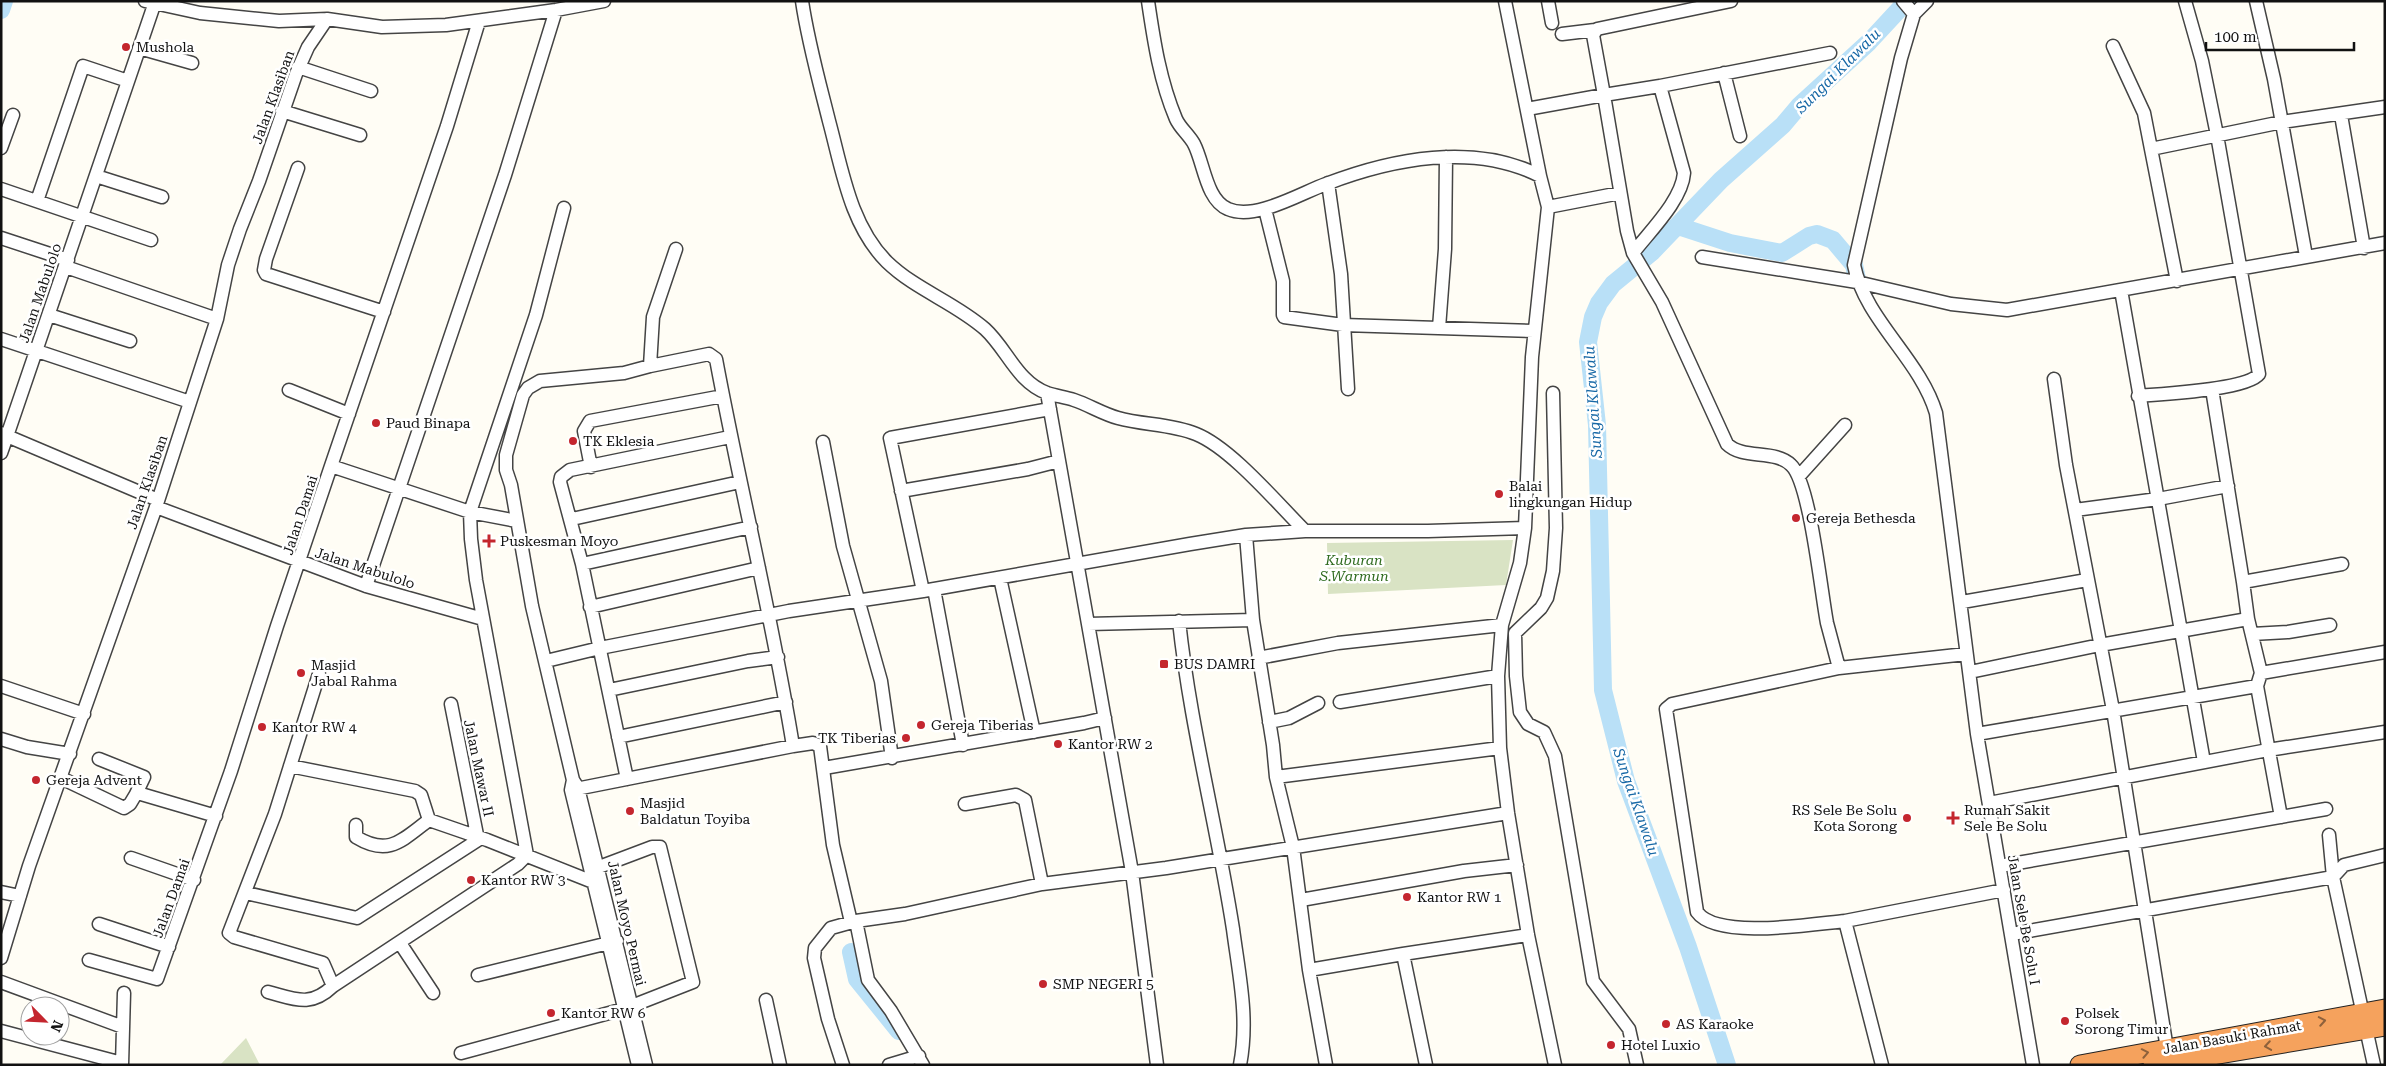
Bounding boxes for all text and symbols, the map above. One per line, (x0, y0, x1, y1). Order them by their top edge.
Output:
scale bar (2206, 20, 2354, 52)
water label: Sungai Klawalu (1791, 25, 1884, 118)
text: 100 m (2214, 28, 2257, 46)
place label: Mushola (136, 39, 195, 55)
marker: Mushola (120, 41, 132, 53)
street label: Jalan Klasiban (249, 48, 297, 146)
street label: Jalan Mabulolo (15, 241, 65, 345)
water label: Sungai Klawalu (1580, 345, 1606, 460)
place label: Paud Binapa (386, 415, 471, 431)
marker: Paud Binapa (370, 417, 382, 429)
street label: Jalan Klasiban (123, 433, 171, 531)
place label: TK Eklesia (583, 433, 655, 449)
marker: TK Eklesia (567, 435, 579, 447)
street label: Jalan Damai (280, 473, 321, 557)
place label: Balai lingkungan Hidup (1509, 478, 1632, 510)
marker: Balai lingkungan Hidup (1493, 488, 1505, 500)
place label: Gereja Bethesda (1806, 510, 1916, 526)
marker: Gereja Bethesda (1790, 512, 1802, 524)
place label: Puskesman Moyo (500, 533, 618, 549)
marker: Puskesman Moyo (482, 534, 496, 548)
street label: Jalan Mabulolo (313, 544, 417, 592)
park label: Kuburan S.Warmun (1318, 552, 1389, 584)
place label: BUS DAMRI (1174, 656, 1255, 672)
place label: Masjid Jabal Rahma (311, 657, 397, 689)
marker: BUS DAMRI (1158, 658, 1170, 670)
marker: Masjid Jabal Rahma (295, 667, 307, 679)
place label: Gereja Tiberias (931, 717, 1034, 733)
street label: Jalan Mawar II (461, 718, 497, 818)
place label: Kantor RW 4 (272, 719, 357, 735)
marker: Gereja Tiberias (915, 719, 927, 731)
marker: Kantor RW 4 (256, 721, 268, 733)
place label: TK Tiberias (818, 730, 896, 746)
marker: TK Tiberias (900, 732, 912, 744)
place label: Kantor RW 2 (1068, 736, 1153, 752)
marker: Kantor RW 2 (1052, 738, 1064, 750)
water label: Sungai Klawalu (1609, 745, 1663, 858)
place label: Gereja Advent (46, 772, 142, 788)
marker: Gereja Advent (30, 774, 42, 786)
place label: Masjid Baldatun Toyiba (640, 795, 751, 827)
place label: RS Sele Be Solu Kota Sorong (1792, 802, 1897, 834)
place label: Rumah Sakit Sele Be Solu (1964, 802, 2050, 834)
marker: Masjid Baldatun Toyiba (624, 805, 636, 817)
marker: Rumah Sakit Sele Be Solu (1946, 811, 1960, 825)
marker: RS Sele Be Solu Kota Sorong (1901, 812, 1913, 824)
street label: Jalan Sele Be Solu I (2005, 854, 2043, 986)
street label: Jalan Damai (149, 856, 193, 940)
street label: Jalan Moyo Permai (605, 859, 649, 988)
place label: Kantor RW 3 (481, 872, 566, 888)
marker: Kantor RW 3 (465, 874, 477, 886)
place label: Kantor RW 1 (1417, 889, 1502, 905)
marker: Kantor RW 1 (1401, 891, 1413, 903)
place label: SMP NEGERI 5 (1053, 976, 1154, 992)
marker: SMP NEGERI 5 (1037, 978, 1049, 990)
north arrow (20, 996, 70, 1046)
place label: Kantor RW 6 (561, 1005, 646, 1021)
place label: Polsek Sorong Timur (2075, 1005, 2168, 1037)
marker: Kantor RW 6 (545, 1007, 557, 1019)
marker: Polsek Sorong Timur (2059, 1015, 2071, 1027)
place label: AS Karaoke (1676, 1016, 1754, 1032)
one-way arrow (2318, 1016, 2327, 1026)
street label: Jalan Basuki Rahmat (2161, 1017, 2303, 1057)
text: N (47, 1018, 66, 1035)
marker: AS Karaoke (1660, 1018, 1672, 1030)
place label: Hotel Luxio (1621, 1037, 1700, 1053)
marker: Hotel Luxio (1605, 1039, 1617, 1051)
one-way arrow (2263, 1040, 2272, 1050)
one-way arrow (2141, 1048, 2149, 1058)

